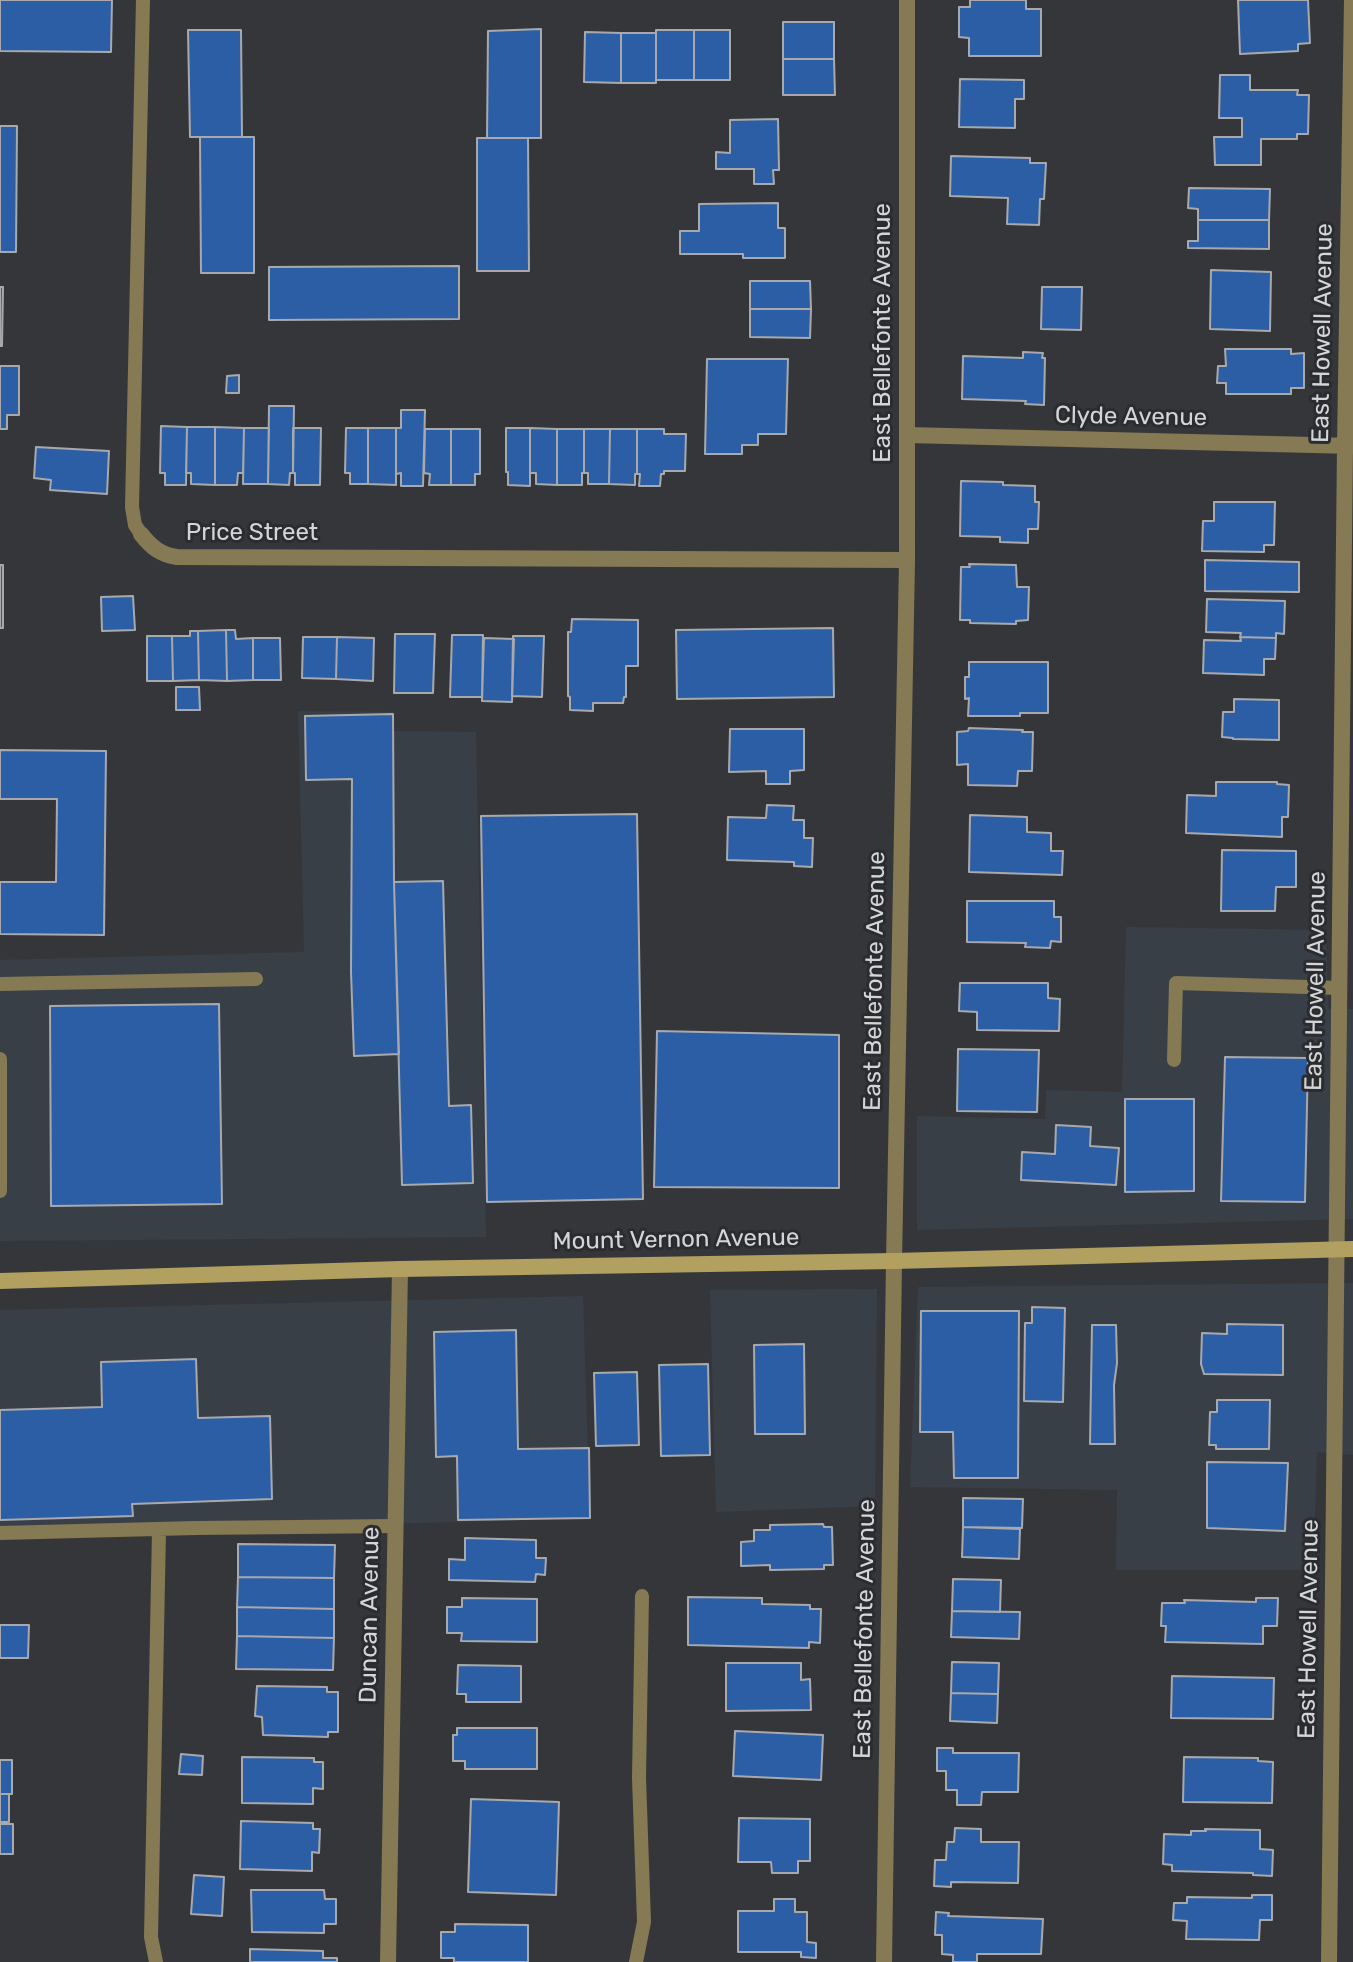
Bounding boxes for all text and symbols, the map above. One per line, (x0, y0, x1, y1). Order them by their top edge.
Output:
street label: East Bellefonte Avenue (869, 203, 897, 463)
street label: East Howell Avenue (1307, 223, 1339, 443)
street label: Clyde Avenue (1055, 401, 1207, 433)
street label: Price Street (186, 519, 318, 547)
street label: East Bellefonte Avenue (858, 851, 892, 1111)
street label: East Howell Avenue (1300, 871, 1332, 1091)
street label: Mount Vernon Avenue (552, 1223, 800, 1257)
street label: East Bellefonte Avenue (848, 1499, 882, 1759)
street label: East Howell Avenue (1293, 1519, 1325, 1739)
street label: Duncan Avenue (354, 1527, 386, 1703)

